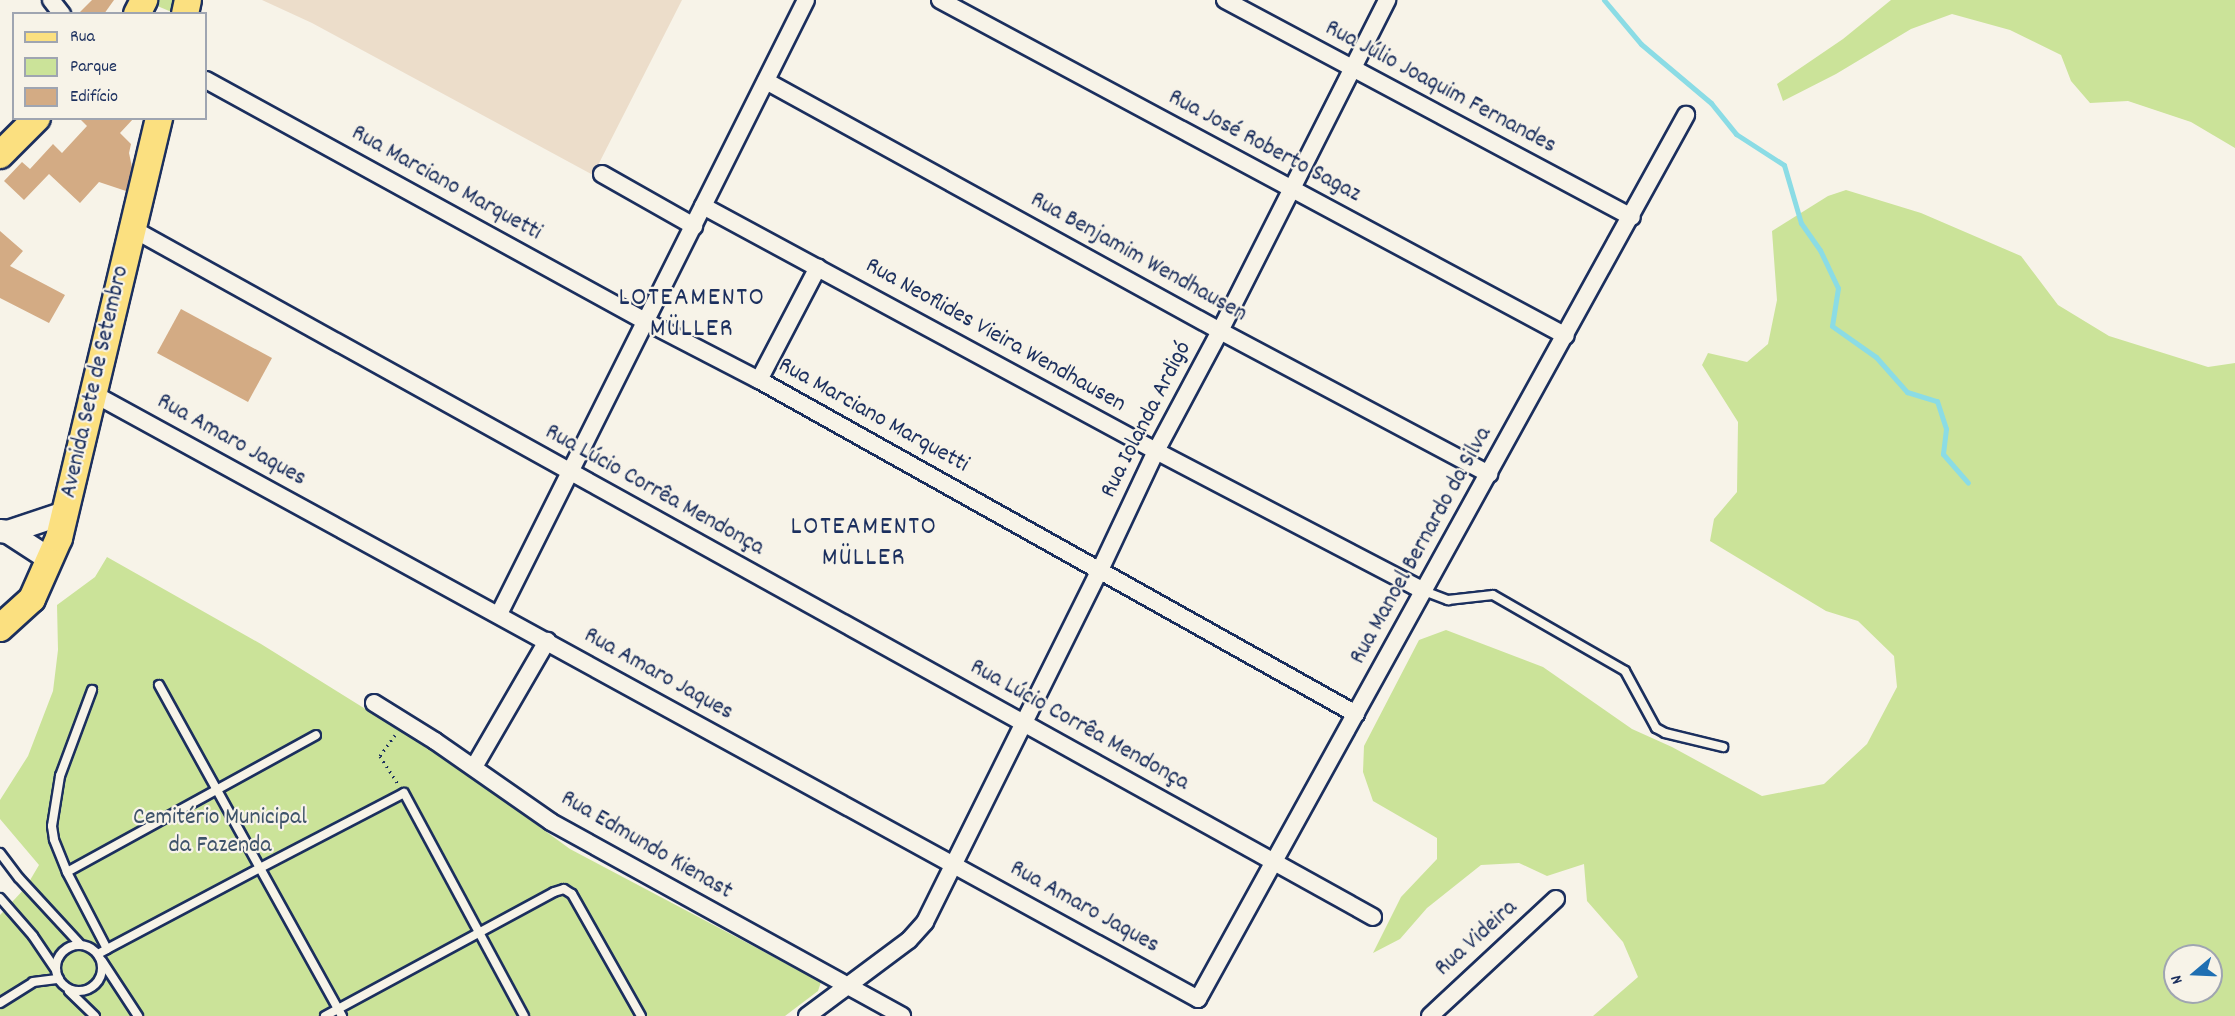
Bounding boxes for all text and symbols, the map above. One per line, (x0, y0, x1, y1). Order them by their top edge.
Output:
legend (12, 12, 207, 120)
street label: Rua Júlio Joaquim Fernandes (1319, 15, 1561, 161)
text: Rua (70, 25, 95, 50)
text: Parque (70, 55, 117, 80)
street label: Rua José Roberto Sagaz (1163, 84, 1365, 210)
text: Edifício (70, 85, 118, 110)
street label: Rua Marciano Marquetti (346, 120, 546, 248)
street label: Rua Benjamim Wendhausen (1025, 186, 1251, 330)
street label: Rua Neoflides Vieira Wendhausen (860, 252, 1130, 420)
street label: Avenida Sete de Setembro (55, 263, 137, 501)
district label: LOTEAMENTO MÜLLER (618, 282, 766, 345)
street label: Rua Iolanda Ardigó (1095, 337, 1199, 503)
street label: Rua Marciano Marquetti (773, 352, 973, 480)
street label: Rua Amaro Jaques (151, 388, 311, 494)
street label: Rua Lúcio Corrêa Mendonça (539, 419, 769, 563)
street label: Rua Manoel Bernardo da Silva (1345, 422, 1499, 670)
district label: LOTEAMENTO MÜLLER (790, 511, 938, 574)
street label: Rua Amaro Jaques (578, 622, 738, 728)
street label: Rua Lúcio Corrêa Mendonça (964, 654, 1194, 798)
street label: Rua Edmundo Kienast (555, 785, 737, 907)
park label: Cemitério Municipal da Fazenda (133, 805, 307, 861)
street label: Rua Amaro Jaques (1004, 855, 1164, 961)
street label: Rua Videira (1430, 894, 1524, 984)
north arrow (2163, 944, 2223, 1004)
text: N (2165, 972, 2190, 987)

